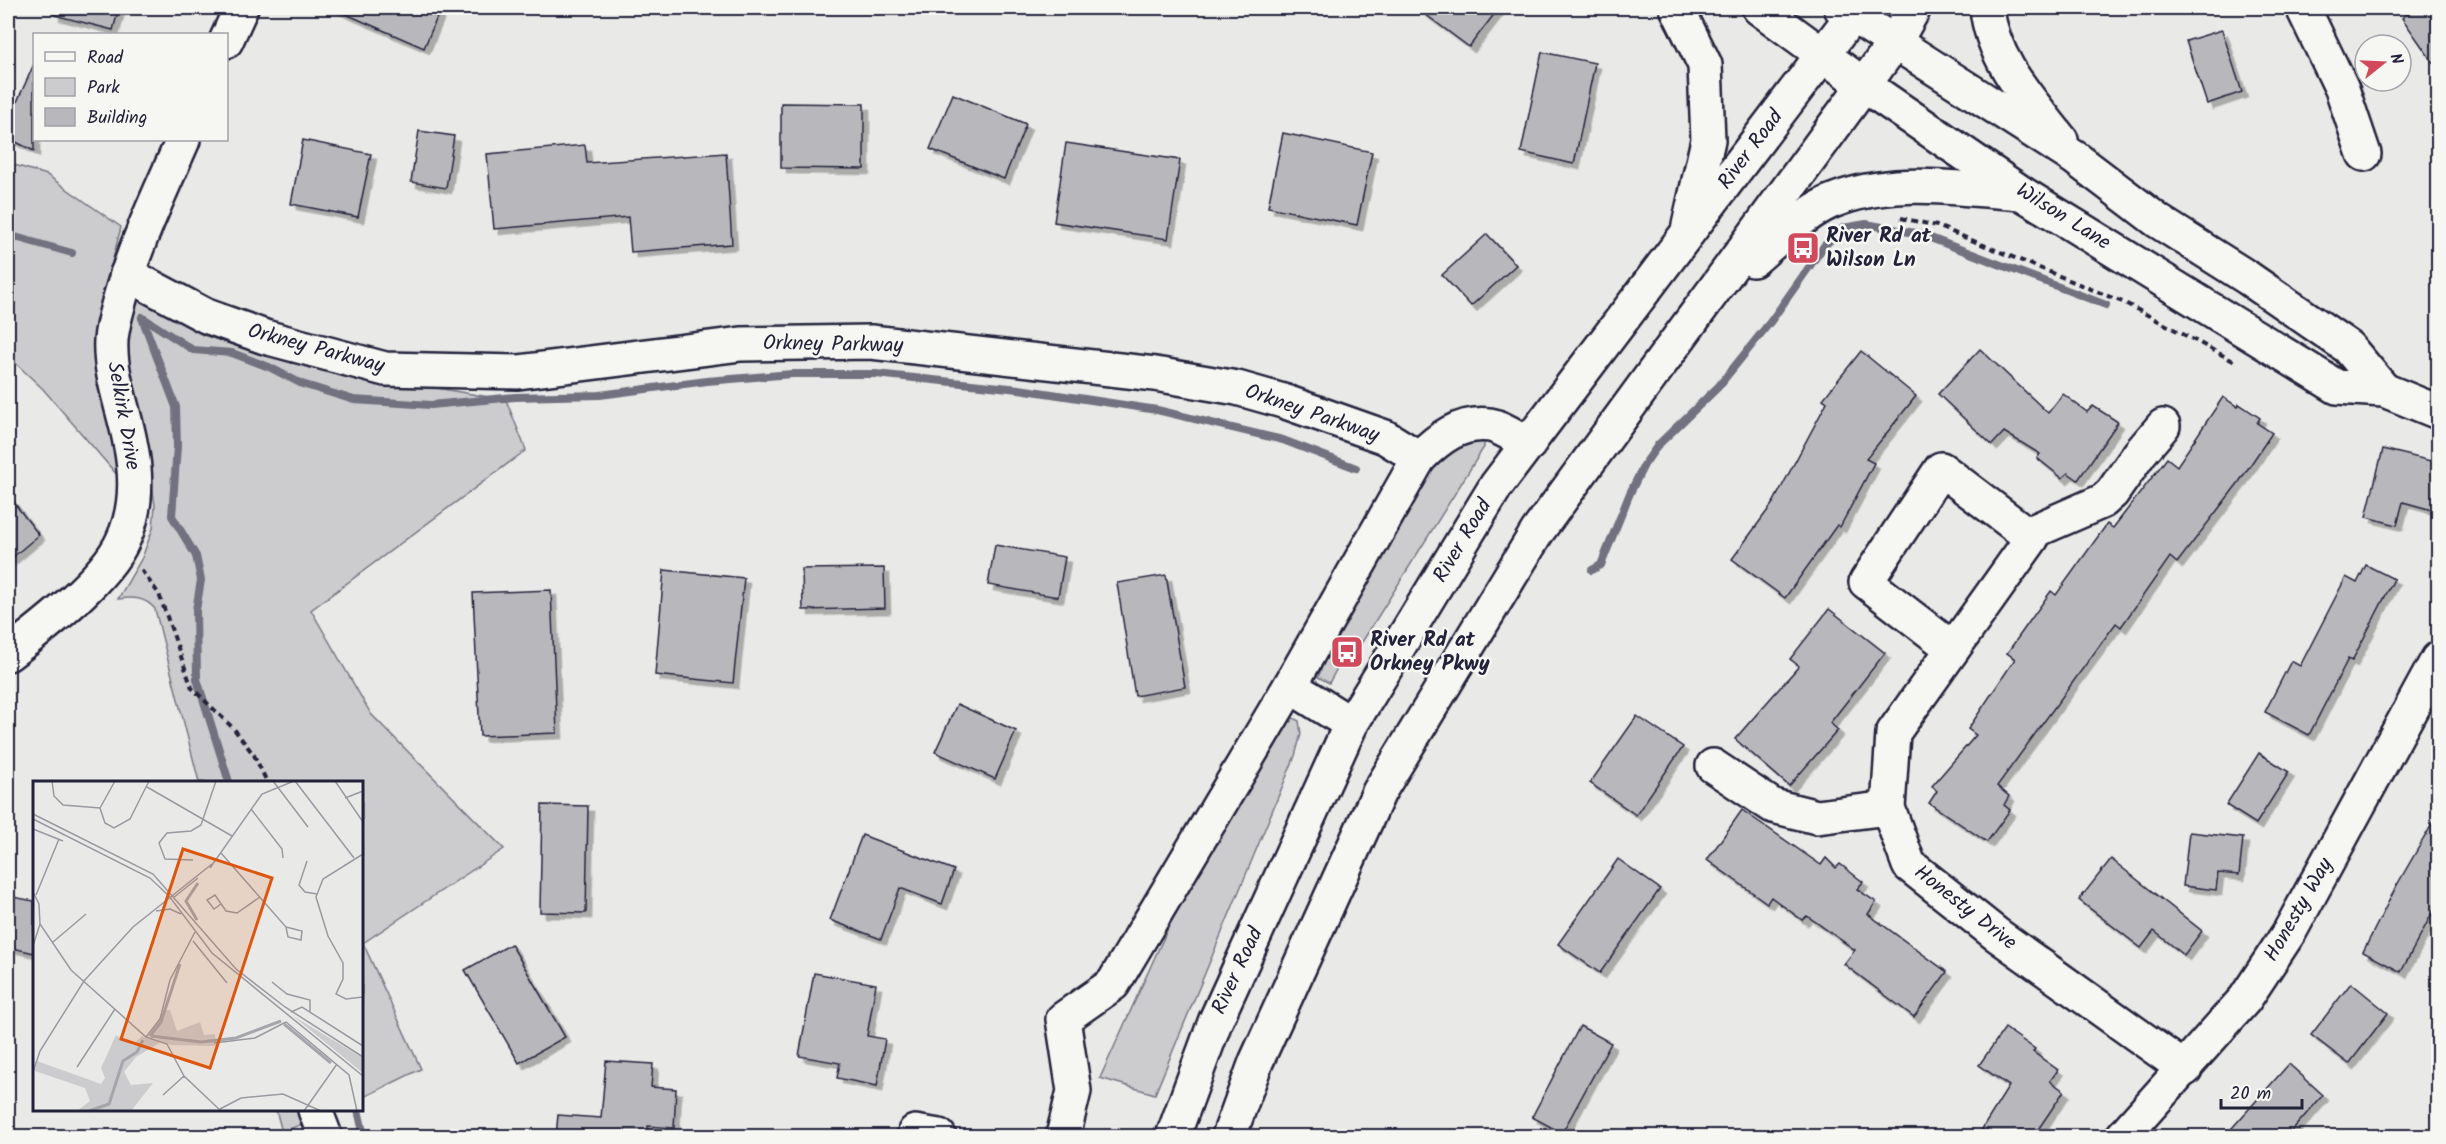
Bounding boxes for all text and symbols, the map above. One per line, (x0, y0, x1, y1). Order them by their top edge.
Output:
legend (33, 33, 228, 141)
north arrow (2353, 33, 2413, 93)
text: Road (87, 44, 124, 73)
text: N (2382, 50, 2409, 67)
text: Park (87, 74, 120, 103)
street label: River Road (1710, 103, 1792, 197)
text: Building (87, 104, 147, 133)
street label: Wilson Lane (2009, 175, 2117, 260)
place label: River Rd at Wilson Ln (1826, 220, 1932, 277)
bus stop icon: River Rd at Wilson Ln (1785, 230, 1821, 266)
street label: Orkney Parkway (244, 315, 388, 383)
street label: Orkney Parkway (762, 327, 904, 363)
street label: Selkirk Drive (97, 359, 149, 473)
street label: Orkney Parkway (1240, 376, 1384, 453)
street label: River Road (1425, 492, 1501, 589)
place label: River Rd at Orkney Pkwy (1370, 624, 1490, 681)
bus stop icon: River Rd at Orkney Pkwy (1329, 634, 1365, 670)
inset map (33, 781, 363, 1111)
street label: Honesty Way (2256, 852, 2342, 968)
street label: Honesty Drive (1906, 857, 2024, 959)
street label: River Road (1203, 921, 1273, 1020)
scale bar (2221, 1072, 2302, 1110)
text: 20 m (2230, 1080, 2271, 1109)

